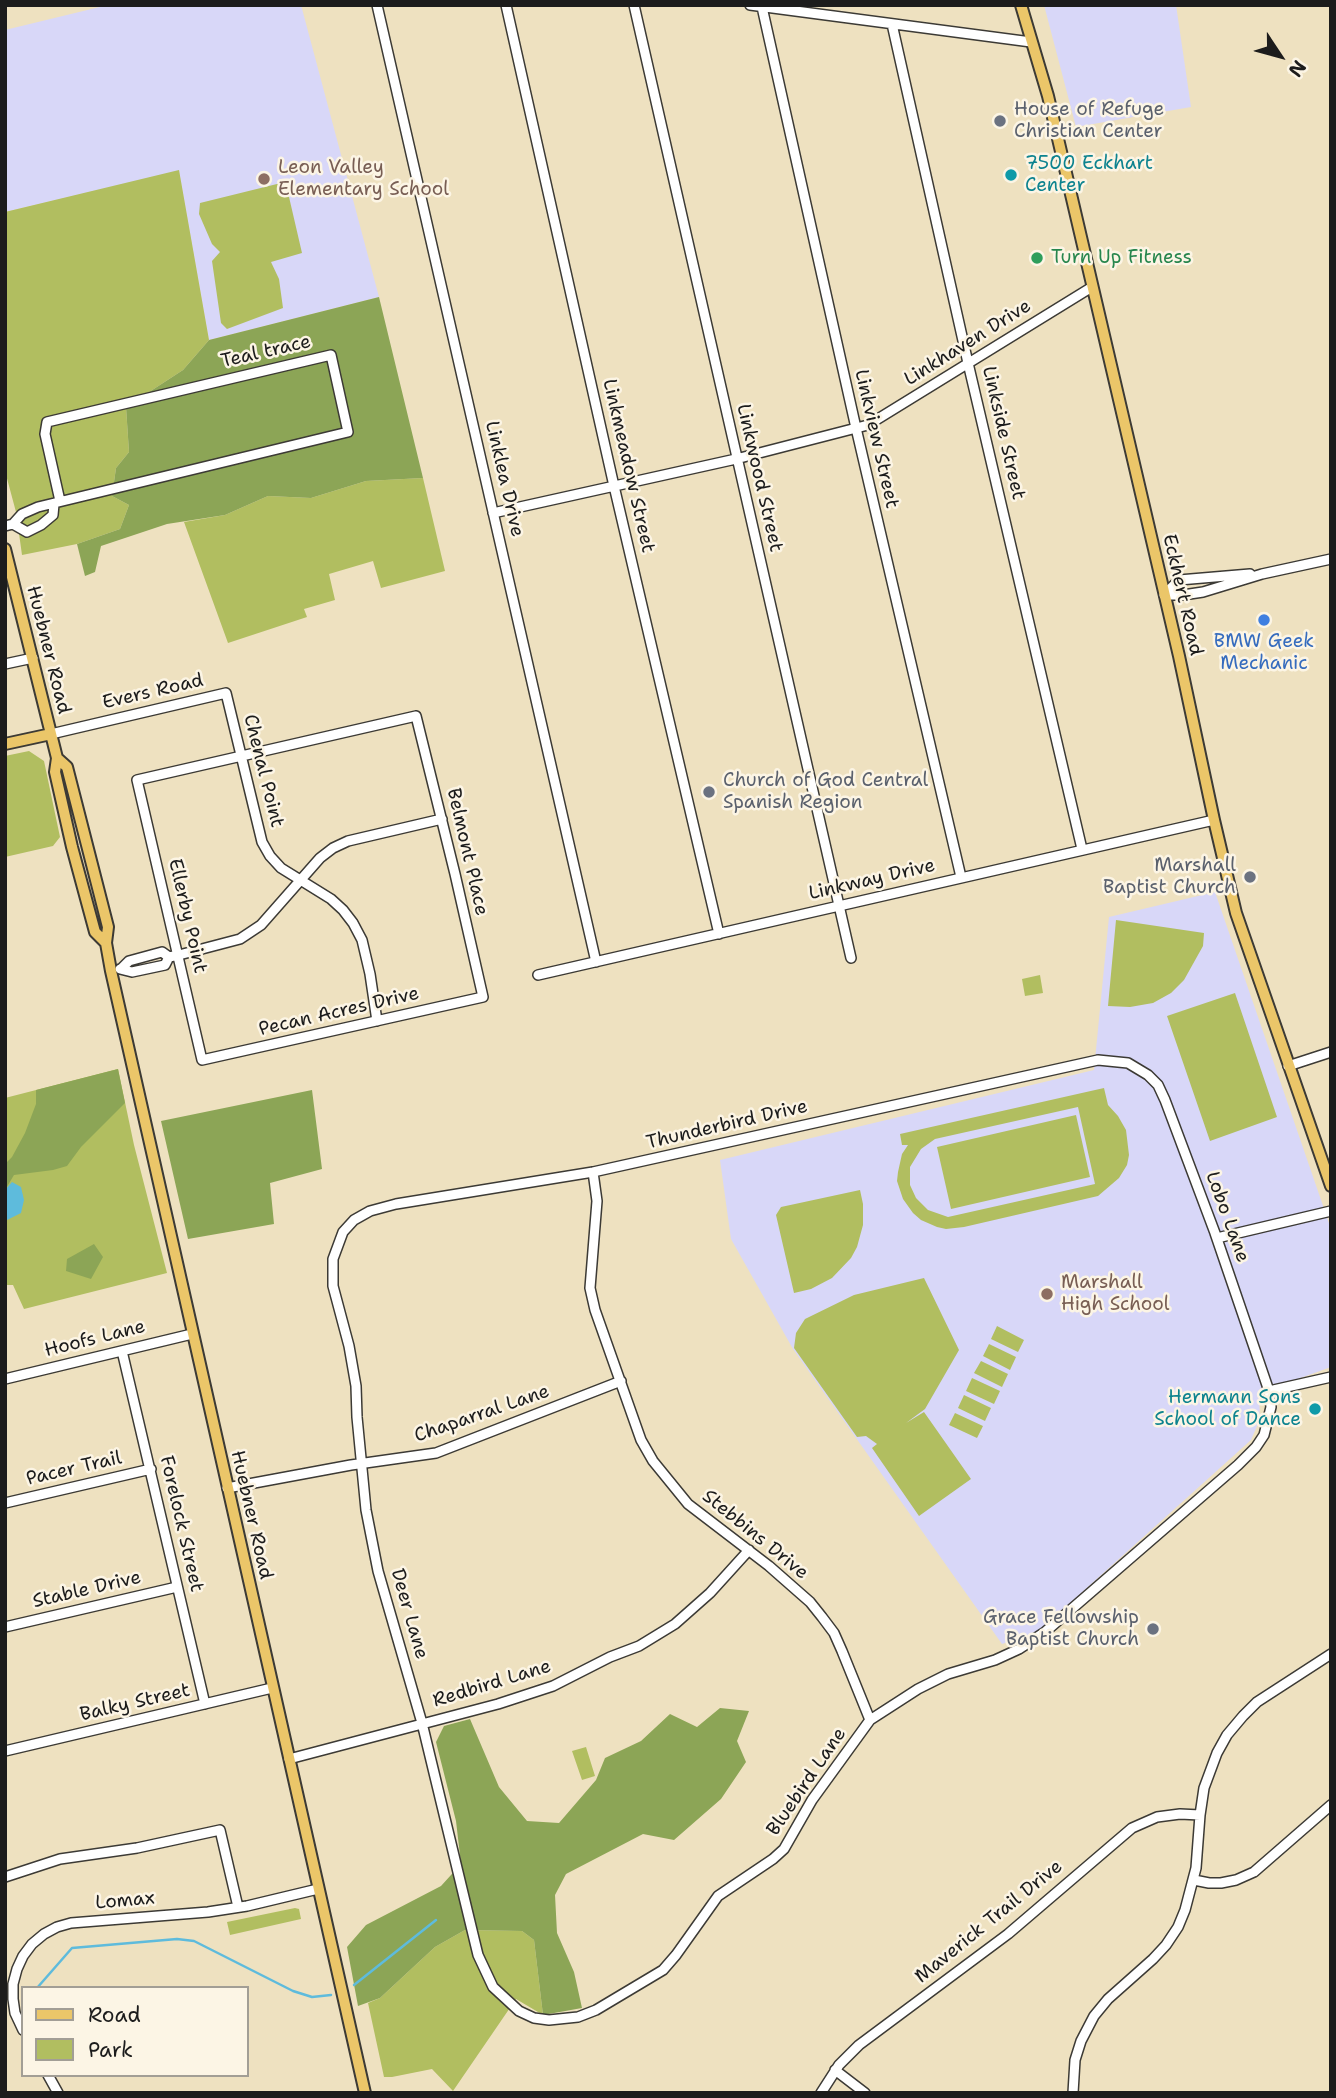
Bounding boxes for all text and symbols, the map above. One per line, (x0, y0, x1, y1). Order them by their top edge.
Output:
north arrow (1245, 21, 1315, 91)
text: N (1283, 55, 1312, 82)
place label: House of Refuge Christian Center (1014, 99, 1164, 143)
marker: House of Refuge Christian Center (992, 113, 1008, 129)
place label: 7500 Eckhart Center (1025, 153, 1153, 197)
place label: Leon Valley Elementary School (278, 157, 449, 201)
marker: 7500 Eckhart Center (1003, 167, 1019, 183)
marker: Leon Valley Elementary School (256, 171, 272, 187)
place label: Turn Up Fitness (1051, 247, 1192, 269)
marker: Turn Up Fitness (1029, 250, 1045, 266)
street label: Linkhaven Drive (900, 295, 1036, 391)
street label: Teal trace (219, 331, 313, 373)
street label: Linkside Street (977, 364, 1029, 502)
street label: Linkview Street (849, 367, 903, 511)
street label: Linkmeadow Street (597, 377, 659, 555)
street label: Linkwood Street (731, 402, 787, 554)
street label: Linklea Drive (480, 419, 528, 539)
street label: Eckhert Road (1157, 532, 1207, 658)
street label: Huebner Road (21, 583, 75, 717)
marker: BMW Geek Mechanic (1256, 612, 1272, 628)
place label: BMW Geek Mechanic (1214, 631, 1314, 675)
street label: Evers Road (100, 669, 206, 715)
street label: Chenal Point (238, 712, 288, 830)
place label: Church of God Central Spanish Region (723, 770, 928, 814)
marker: Church of God Central Spanish Region (701, 784, 717, 800)
street label: Belmont Place (441, 786, 493, 918)
street label: Linkway Drive (807, 854, 937, 906)
place label: Marshall Baptist Church (1103, 855, 1236, 899)
street label: Ellerby Point (163, 857, 211, 975)
marker: Marshall Baptist Church (1242, 869, 1258, 885)
street label: Pecan Acres Drive (257, 982, 421, 1042)
street label: Thunderbird Drive (644, 1095, 810, 1155)
street label: Lobo Lane (1200, 1169, 1254, 1265)
place label: Marshall High School (1061, 1272, 1170, 1316)
marker: Marshall High School (1039, 1286, 1055, 1302)
street label: Hoofs Lane (42, 1315, 148, 1363)
street label: Chaparral Lane (411, 1380, 553, 1448)
place label: Hermann Sons School of Dance (1154, 1387, 1301, 1431)
marker: Hermann Sons School of Dance (1307, 1401, 1323, 1417)
street label: Pacer Trail (24, 1447, 124, 1491)
street label: Huebner Road (225, 1448, 277, 1582)
street label: Forelock Street (154, 1454, 208, 1594)
street label: Stebbins Drive (697, 1485, 813, 1585)
street label: Stable Drive (31, 1566, 143, 1614)
street label: Deer Lane (385, 1566, 433, 1662)
place label: Grace Fellowship Baptist Church (983, 1607, 1139, 1651)
marker: Grace Fellowship Baptist Church (1145, 1621, 1161, 1637)
street label: Redbird Lane (430, 1655, 554, 1713)
street label: Balky Street (78, 1679, 192, 1727)
street label: Bluebird Lane (762, 1724, 852, 1840)
street label: Maverick Trail Drive (911, 1855, 1067, 1989)
street label: Lomax (94, 1887, 156, 1915)
legend (21, 1986, 248, 2077)
text: Road (88, 2001, 141, 2029)
text: Park (88, 2036, 133, 2064)

